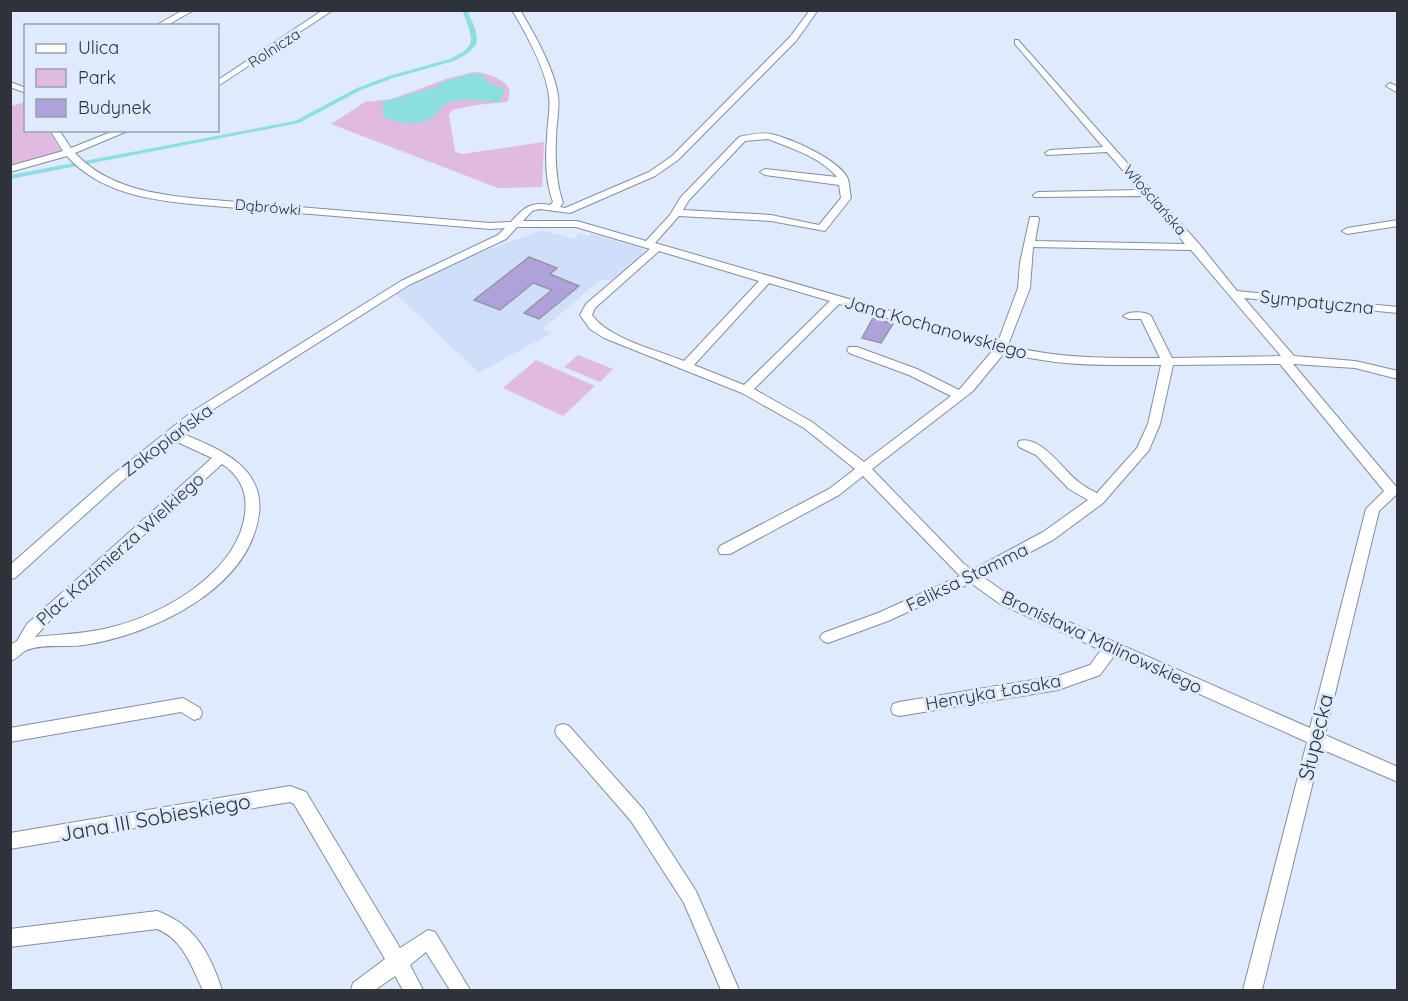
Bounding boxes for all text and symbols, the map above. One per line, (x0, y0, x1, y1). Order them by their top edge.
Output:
legend (24, 24, 219, 132)
street label: Rolnicza (244, 24, 304, 72)
text: Ulica (78, 36, 119, 59)
text: Park (78, 66, 116, 89)
text: Budynek (78, 96, 151, 119)
street label: Włościańska (1119, 161, 1191, 239)
street label: Dąbrówki (234, 195, 302, 219)
street label: Sympatyczna (1259, 285, 1375, 319)
street label: Jana Kochanowskiego (842, 290, 1030, 364)
street label: Zakopiańska (117, 398, 217, 482)
street label: Plac Kazimierza Wielkiego (31, 467, 209, 631)
street label: Feliksa Stamma (902, 538, 1032, 616)
street label: Bronisława Malinowskiego (998, 585, 1206, 699)
street label: Henryka Łasaka (923, 669, 1063, 715)
street label: Słupecka (1292, 691, 1338, 783)
street label: Jana III Sobieskiego (58, 787, 252, 847)

